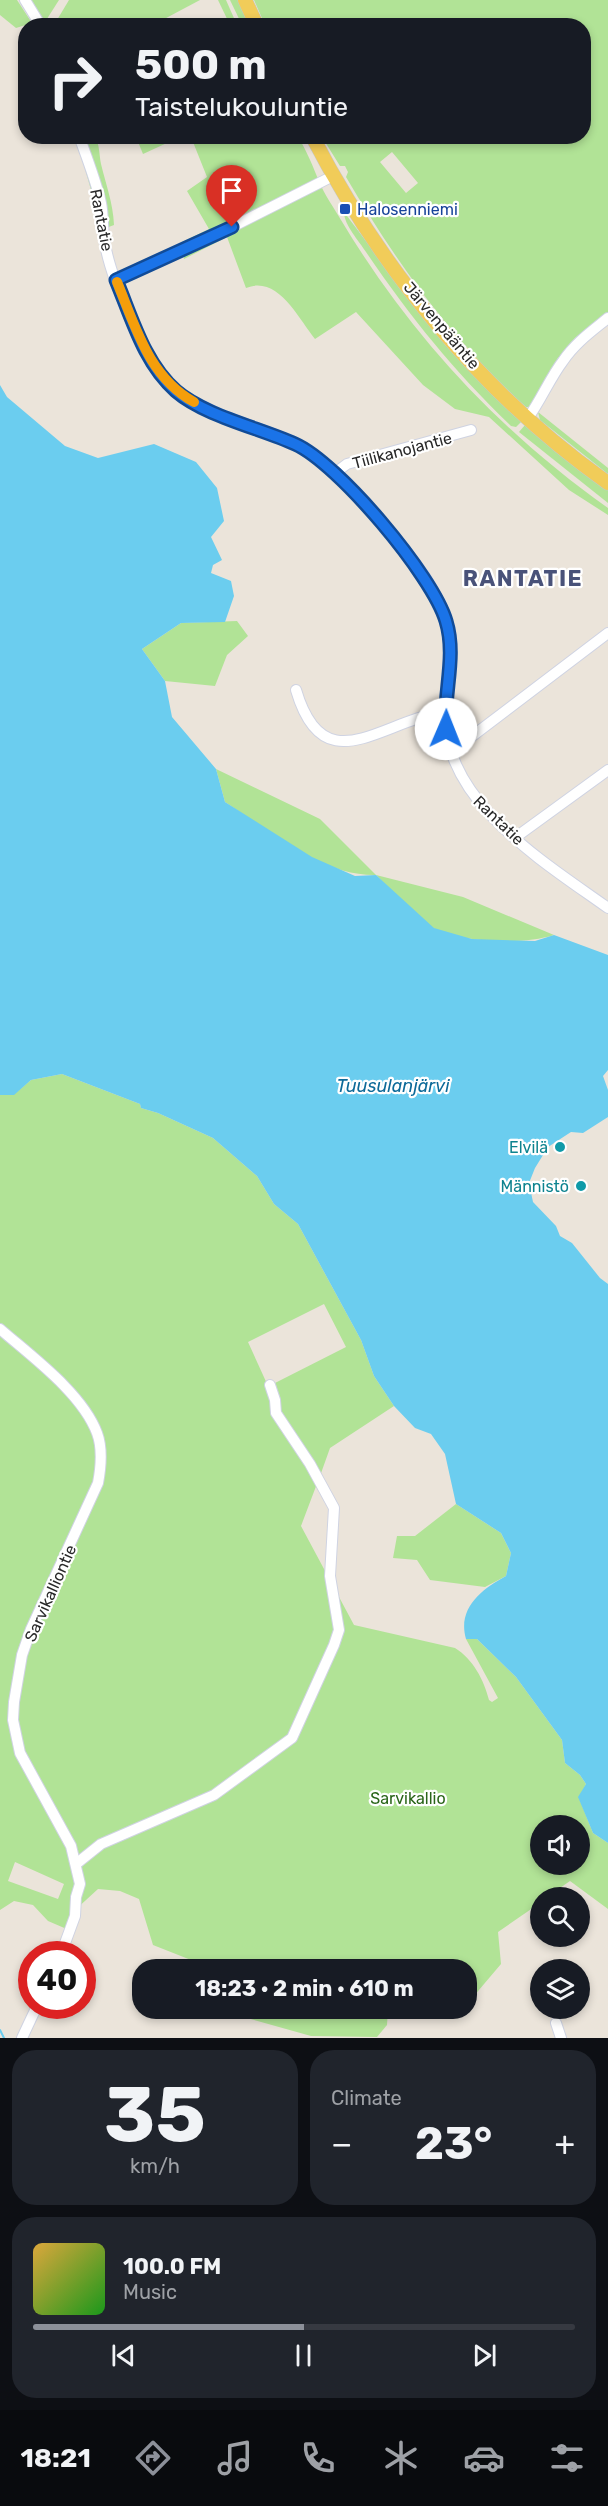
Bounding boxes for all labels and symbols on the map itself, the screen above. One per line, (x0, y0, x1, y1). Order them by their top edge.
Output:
pin (206, 165, 257, 227)
street label: Rantatie (86, 187, 117, 253)
place label: Halosenniemi (357, 200, 458, 219)
marker: Halosenniemi (338, 202, 352, 216)
street label: Järvenpääntie (400, 278, 484, 373)
street label: Tiilikanojantie (350, 428, 454, 473)
district label: RANTATIE (463, 565, 583, 592)
position arrow (414, 697, 478, 761)
street label: Rantatie (469, 792, 528, 849)
water label: Tuusulanjärvi (336, 1075, 450, 1097)
place label: Elvilä (509, 1138, 548, 1157)
marker: Elvilä (553, 1140, 567, 1154)
place label: Männistö (501, 1177, 569, 1196)
marker: Männistö (574, 1179, 588, 1193)
street label: Sarvikalliontie (21, 1542, 80, 1645)
park label: Sarvikallio (370, 1789, 446, 1808)
speed limit sign: 40 (18, 1941, 96, 2019)

